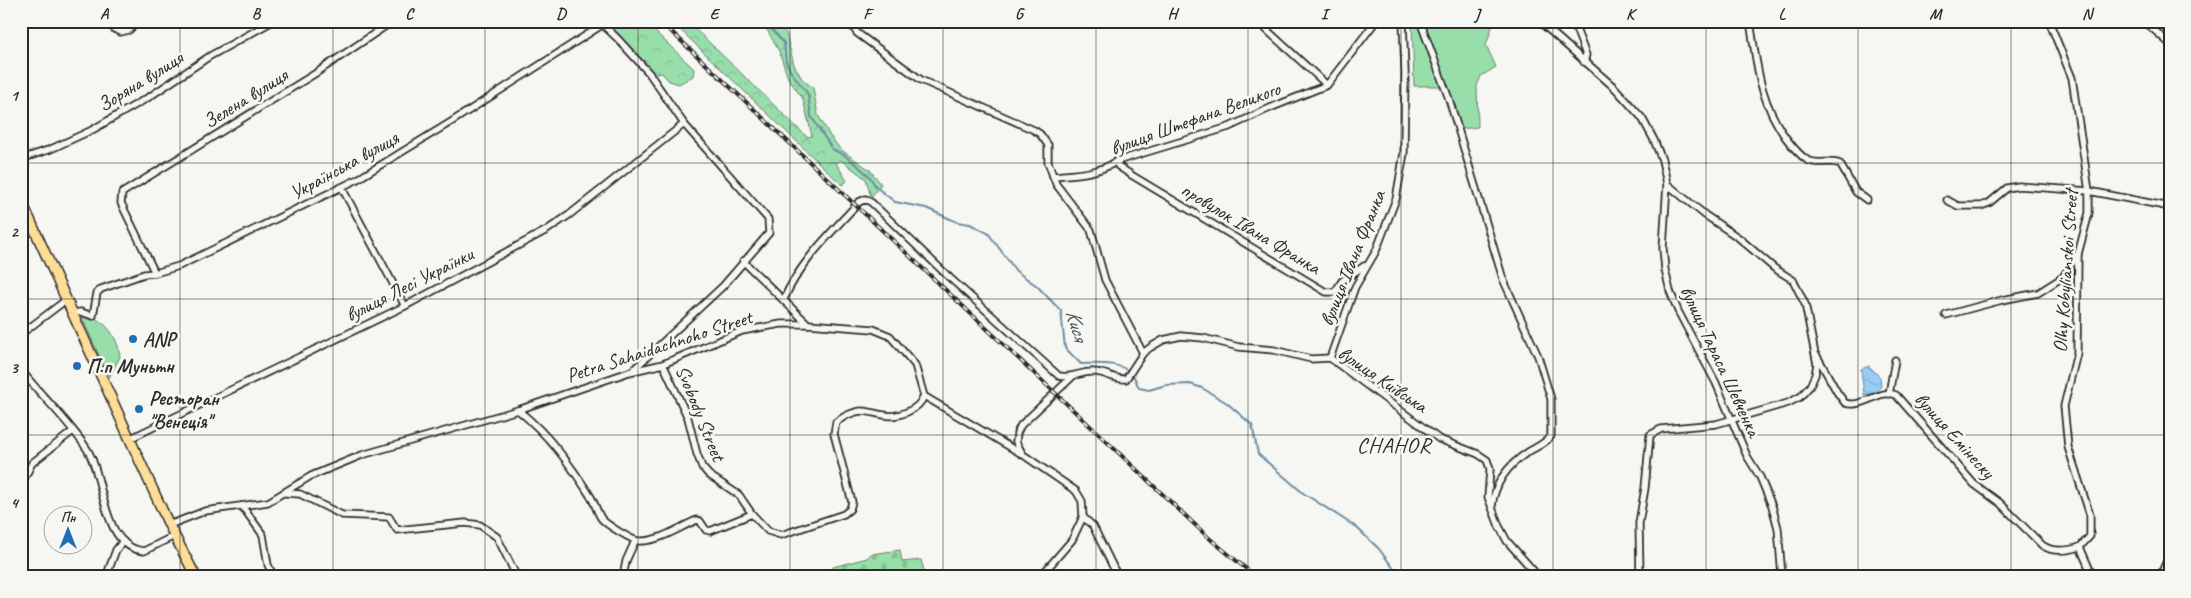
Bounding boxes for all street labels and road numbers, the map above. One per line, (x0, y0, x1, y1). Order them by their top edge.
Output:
street label: Зоряна вулиця (93, 44, 189, 117)
street label: Зелена вулиця (198, 62, 294, 134)
street label: вулиця Штефана Великого (1107, 76, 1284, 161)
street label: Українська вулиця (286, 125, 404, 206)
street label: провулок Івана Франка (1177, 177, 1326, 281)
street label: Olhy Kobylianskoi Street (2047, 185, 2084, 354)
street label: вулиця Івана Франка (1314, 186, 1391, 330)
street label: вулиця Лесі Українки (341, 241, 479, 327)
street label: вулиця Тараса Шевченка (1675, 282, 1767, 442)
street label: Petra Sahaidachnoho Street (563, 304, 757, 388)
street label: вулиця Київська (1333, 340, 1433, 419)
street label: Svobody Street (670, 362, 732, 467)
street label: вулиця Емінеску (1909, 387, 2001, 485)

